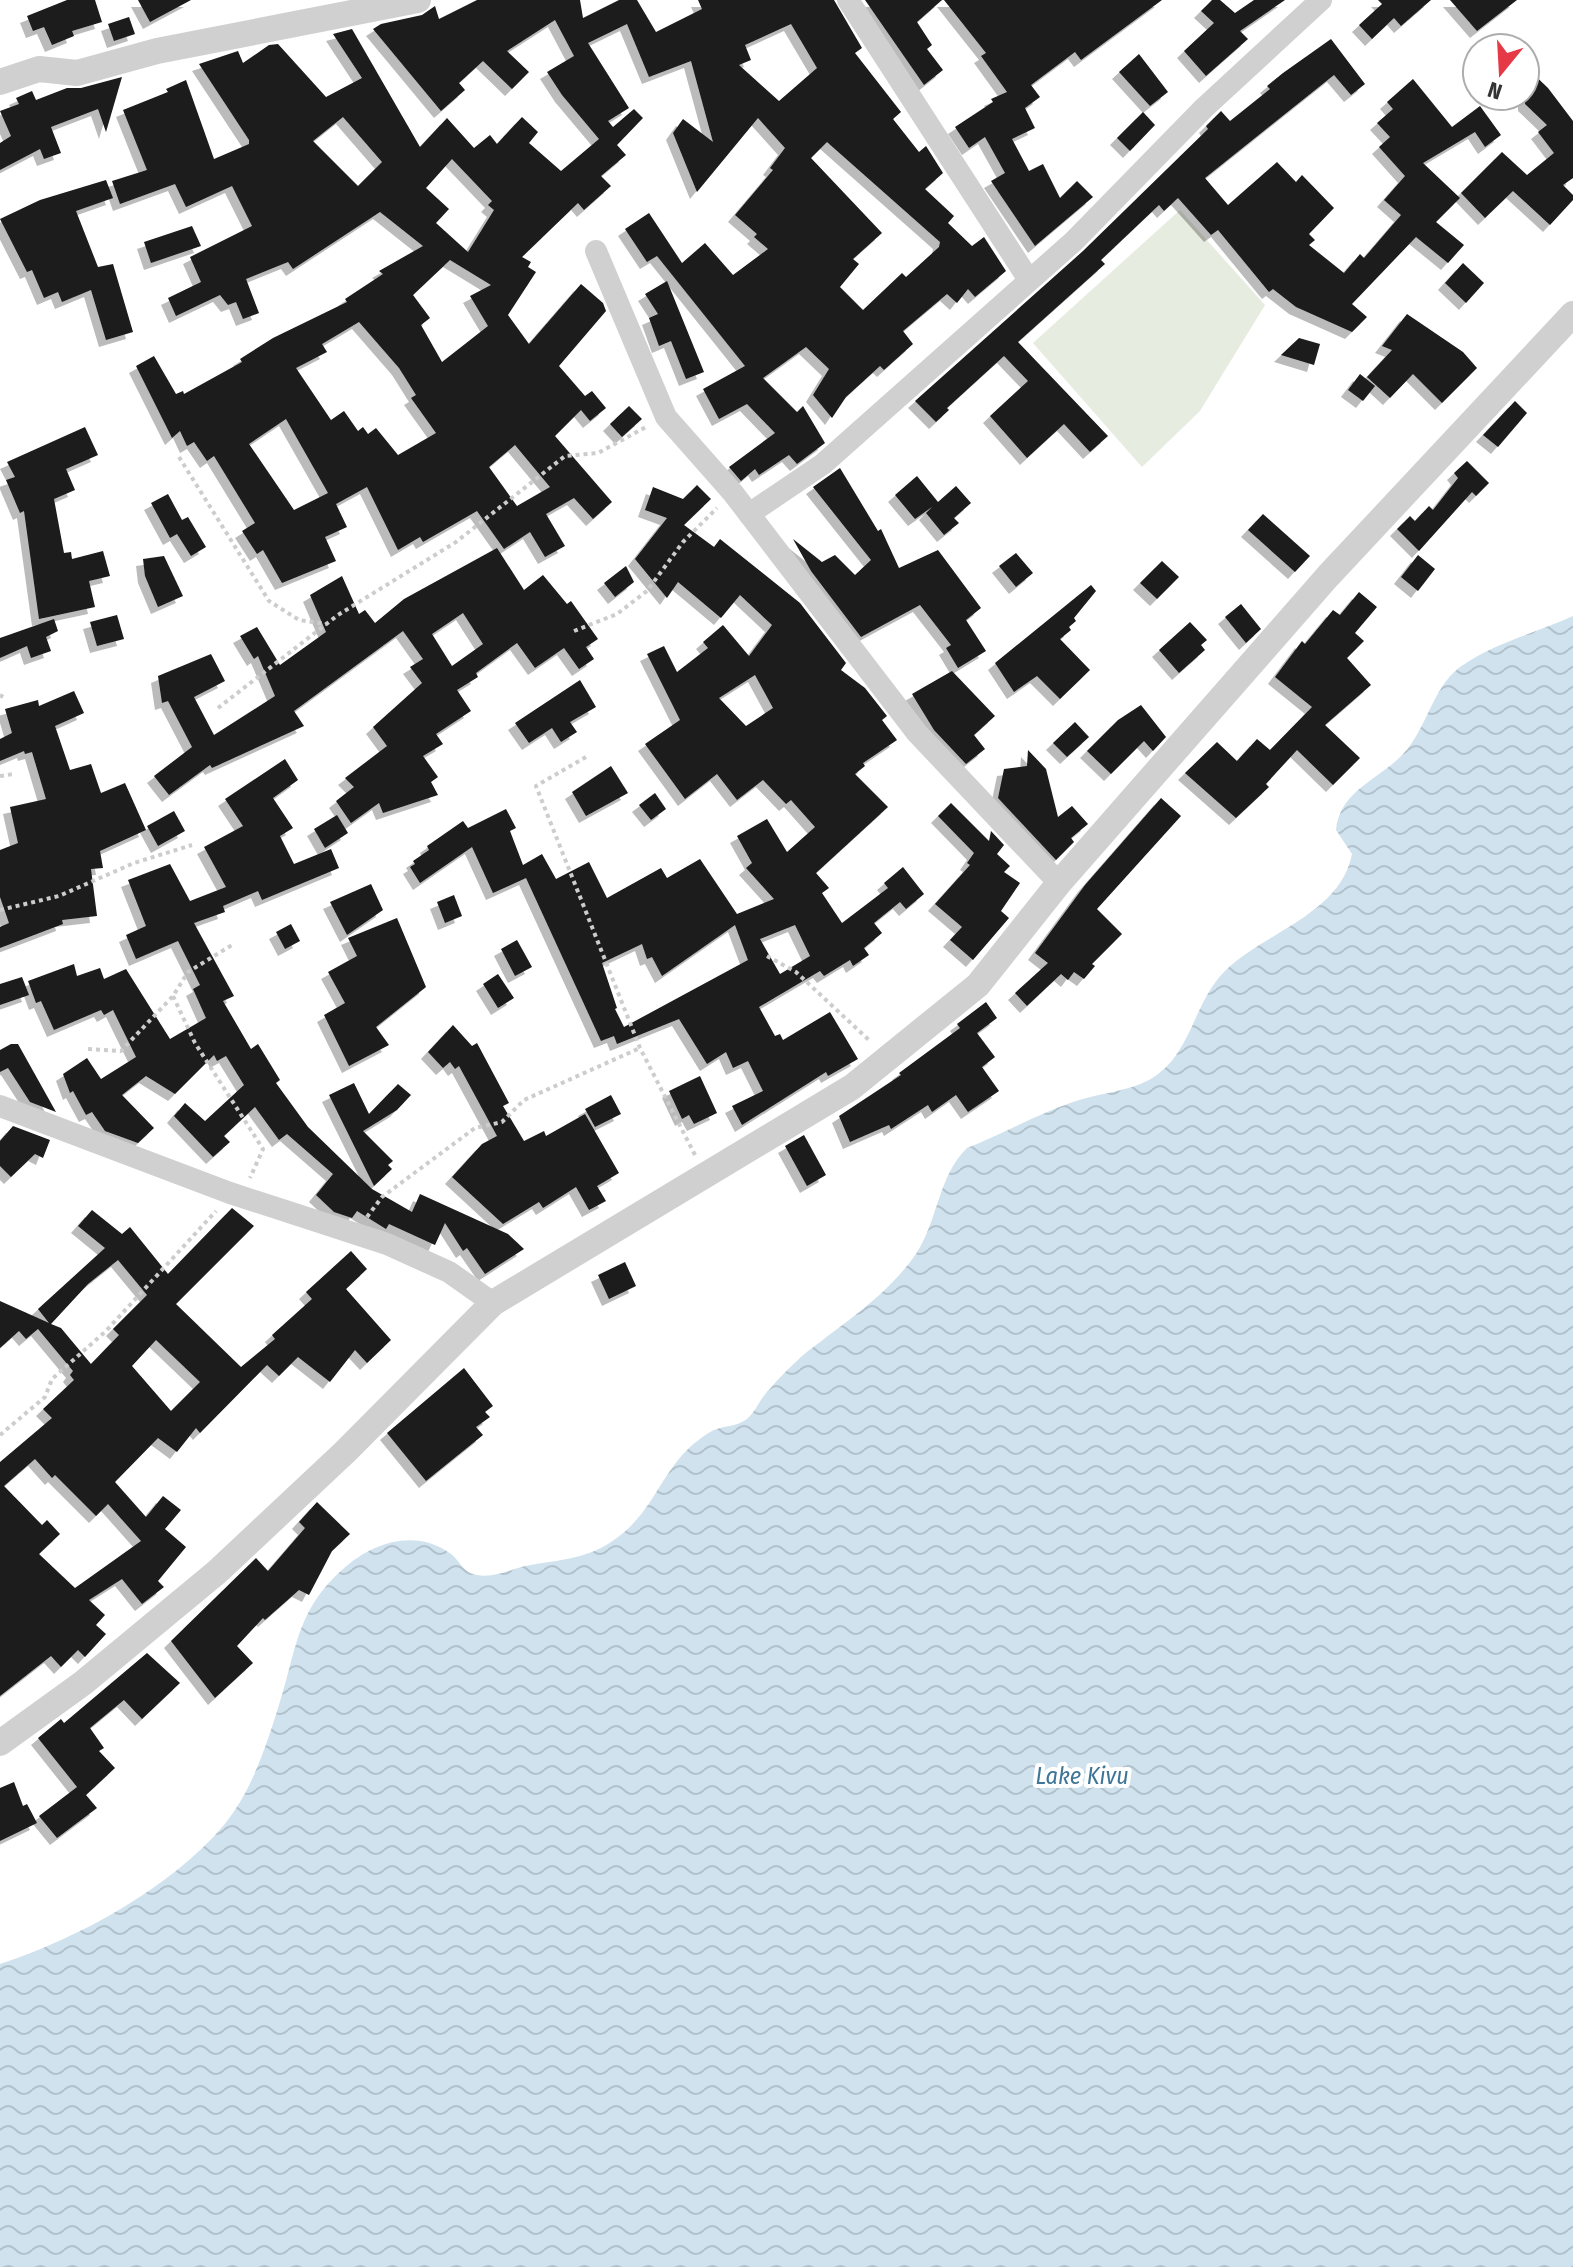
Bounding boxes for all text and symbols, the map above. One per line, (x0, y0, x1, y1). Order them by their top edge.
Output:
north arrow (1461, 32, 1541, 112)
text: N (1485, 76, 1505, 105)
water label: Lake Kivu (1035, 1762, 1129, 1790)

